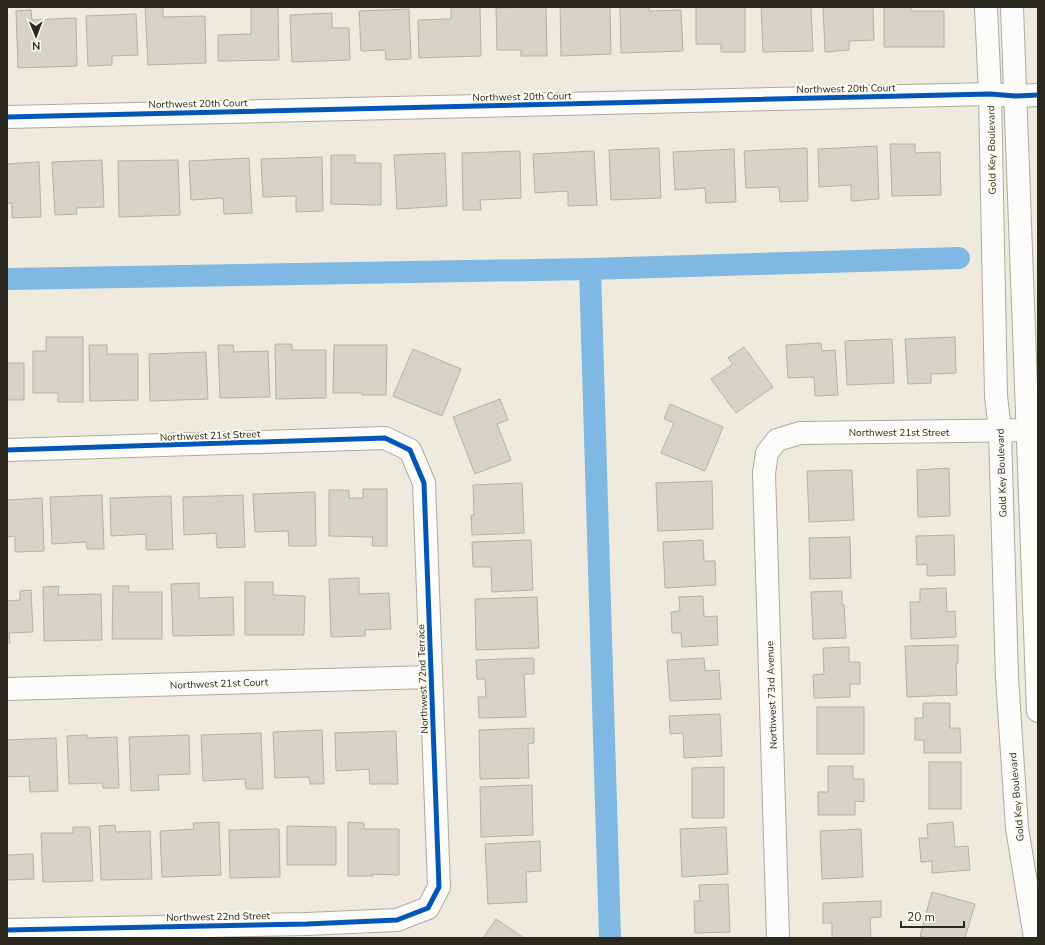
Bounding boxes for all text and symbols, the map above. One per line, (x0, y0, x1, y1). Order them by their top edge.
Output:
north arrow (16, 16, 56, 56)
text: N (32, 38, 40, 53)
street label: Northwest 20th Court (796, 81, 896, 97)
street label: Northwest 20th Court (472, 89, 572, 105)
street label: Northwest 20th Court (148, 96, 248, 112)
street label: Gold Key Boulevard (984, 105, 1000, 195)
street label: Northwest 21st Street (849, 426, 950, 440)
street label: Northwest 21st Street (160, 427, 261, 445)
street label: Gold Key Boulevard (993, 428, 1011, 518)
street label: Northwest 72nd Terrace (414, 624, 432, 734)
street label: Northwest 73rd Avenue (763, 641, 781, 749)
street label: Northwest 21st Court (170, 675, 269, 693)
street label: Gold Key Boulevard (1006, 752, 1028, 842)
scale bar (901, 903, 964, 929)
street label: Northwest 22nd Street (166, 909, 271, 925)
text: 20 m (907, 909, 935, 925)

